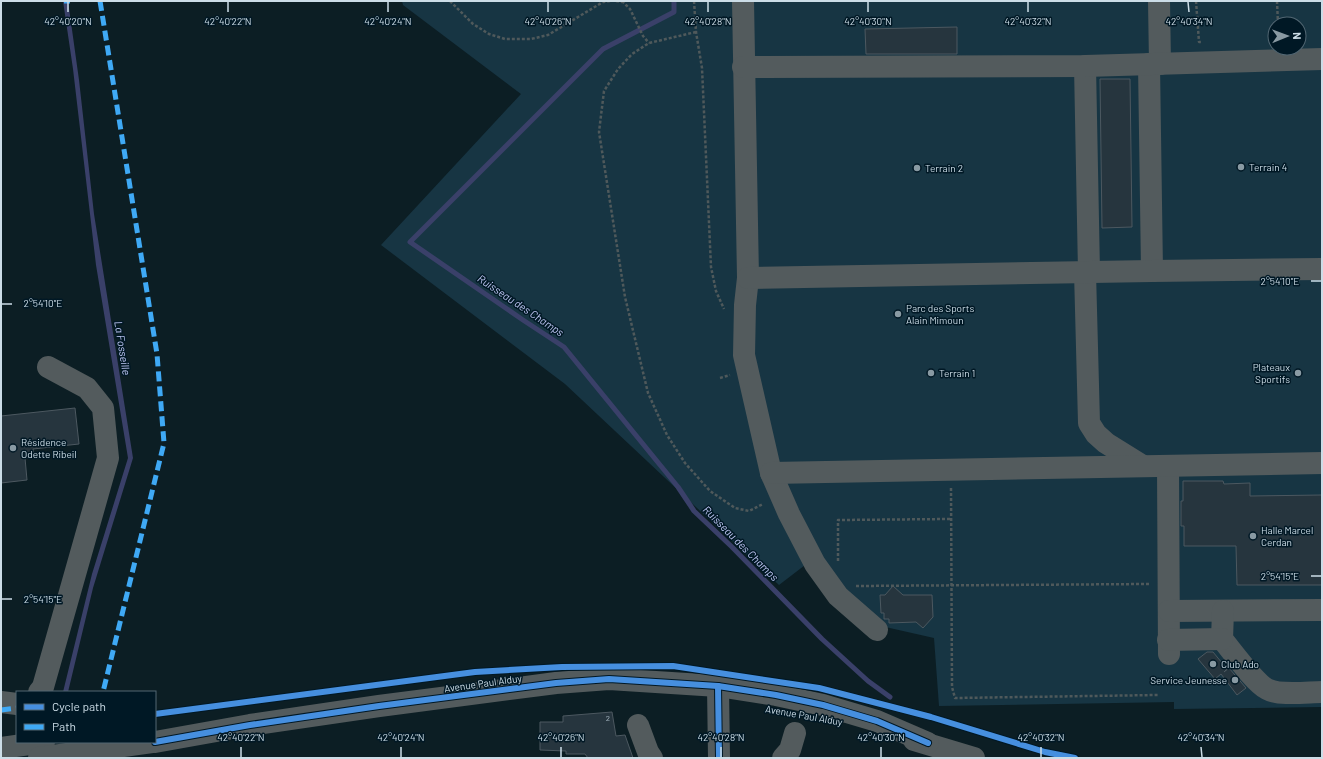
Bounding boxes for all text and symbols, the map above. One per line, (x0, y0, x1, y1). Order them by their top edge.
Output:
text: 42°40'20"N (44, 15, 92, 27)
text: 42°40'22"N (204, 15, 252, 27)
text: 42°40'24"N (364, 15, 412, 27)
text: 42°40'26"N (524, 15, 572, 27)
text: 42°40'28"N (684, 15, 732, 27)
text: 42°40'30"N (844, 15, 892, 27)
text: 42°40'32"N (1004, 15, 1052, 27)
text: 42°40'34"N (1165, 15, 1213, 27)
north arrow (1267, 16, 1307, 56)
text: N (1291, 32, 1304, 40)
place label: Terrain 4 (1249, 161, 1287, 173)
place label: Terrain 2 (925, 162, 963, 174)
marker: Terrain 4 (1236, 162, 1246, 172)
marker: Terrain 2 (912, 163, 922, 173)
water label: Ruisseau des Champs (475, 271, 567, 339)
text: 2°54'10"E (1261, 275, 1299, 287)
text: 2°54'10"E (24, 297, 62, 309)
place label: Parc des Sports Alain Mimoun (906, 302, 974, 326)
marker: Parc des Sports Alain Mimoun (893, 309, 903, 319)
water label: La Fosseille (112, 320, 134, 376)
place label: Plateaux Sportifs (1253, 361, 1290, 385)
place label: Terrain 1 (939, 367, 975, 379)
marker: Terrain 1 (926, 368, 936, 378)
marker: Plateaux Sportifs (1293, 368, 1303, 378)
place label: Résidence Odette Ribeil (21, 436, 77, 460)
marker: Résidence Odette Ribeil (8, 443, 18, 453)
water label: Ruisseau des Champs (701, 503, 781, 583)
place label: Halle Marcel Cerdan (1261, 524, 1313, 548)
marker: Halle Marcel Cerdan (1248, 531, 1258, 541)
text: 2°54'15"E (1261, 570, 1299, 582)
text: 2°54'15"E (24, 593, 62, 605)
place label: Club Ado (1221, 658, 1259, 670)
marker: Club Ado (1208, 659, 1218, 669)
street label: Avenue Paul Alduy (443, 672, 523, 694)
place label: Service Jeunesse (1150, 674, 1227, 686)
marker: Service Jeunesse (1230, 675, 1240, 685)
legend (16, 691, 156, 743)
text: Cycle path (52, 699, 106, 713)
street label: Avenue Paul Alduy (764, 702, 844, 728)
house number: 2 (606, 713, 610, 723)
text: Path (52, 719, 76, 733)
text: 42°40'22"N (217, 731, 265, 743)
text: 42°40'24"N (377, 731, 425, 743)
text: 42°40'26"N (537, 731, 585, 743)
text: 42°40'28"N (697, 731, 745, 743)
text: 42°40'30"N (857, 731, 905, 743)
text: 42°40'32"N (1017, 731, 1065, 743)
text: 42°40'34"N (1177, 731, 1225, 743)

